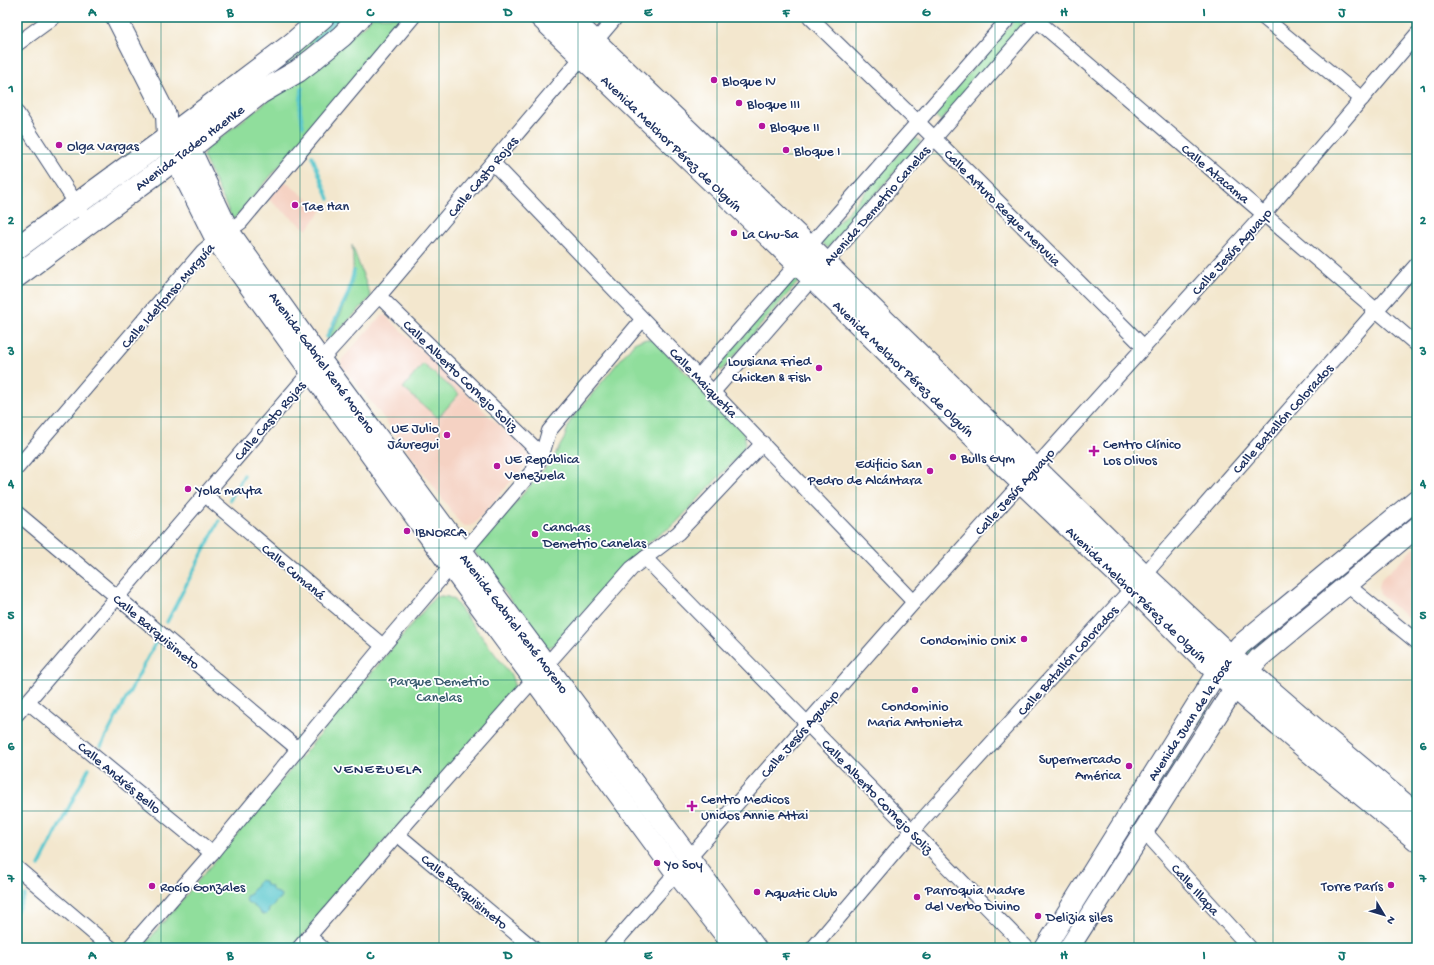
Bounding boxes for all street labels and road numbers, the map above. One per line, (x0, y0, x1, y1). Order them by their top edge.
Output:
street label: Avenida Melchor Pérez de Olguín (596, 73, 745, 217)
street label: Avenida Tadeo Haenke (132, 102, 249, 196)
street label: Calle Casto Rojas (445, 133, 523, 222)
street label: Calle Atacama (1177, 141, 1253, 209)
street label: Avenida Demetrio Canelas (821, 142, 935, 270)
street label: Calle Arturo Reque Meruvia (939, 147, 1064, 272)
street label: Calle Jesús Aguayo (1189, 206, 1277, 300)
street label: Calle Idelfonso Murguía (118, 239, 220, 353)
street label: Avenida Gabriel René Moreno (264, 289, 378, 438)
street label: Avenida Melchor Pérez de Olguín (828, 298, 977, 442)
street label: Calle Alberto Cornejo Soliz (398, 317, 521, 437)
street label: Calle Maiquetía (664, 345, 741, 423)
street label: Calle Batallón Colorados (1230, 360, 1338, 478)
street label: Calle Casto Rojas (232, 378, 311, 465)
street label: Calle Jesús Aguayo (972, 446, 1060, 540)
street label: Avenida Melchor Pérez de Olguín (1061, 524, 1210, 668)
street label: Calle Cumaná (257, 541, 329, 605)
street label: Avenida Gabriel René Moreno (455, 551, 571, 698)
street label: Calle Barquisimeto (108, 592, 202, 674)
street label: Calle Batallón Colorados (1015, 602, 1123, 720)
street label: Avenida Juan de la Rosa (1145, 655, 1238, 785)
street label: Calle Jesús Aguayo (758, 687, 844, 782)
street label: Calle Alberto Cornejo Soliz (817, 737, 936, 860)
street label: Calle Andrés Bello (73, 739, 164, 819)
street label: Calle Barquisimeto (416, 852, 510, 934)
street label: Calle Illapa (1166, 861, 1223, 921)

